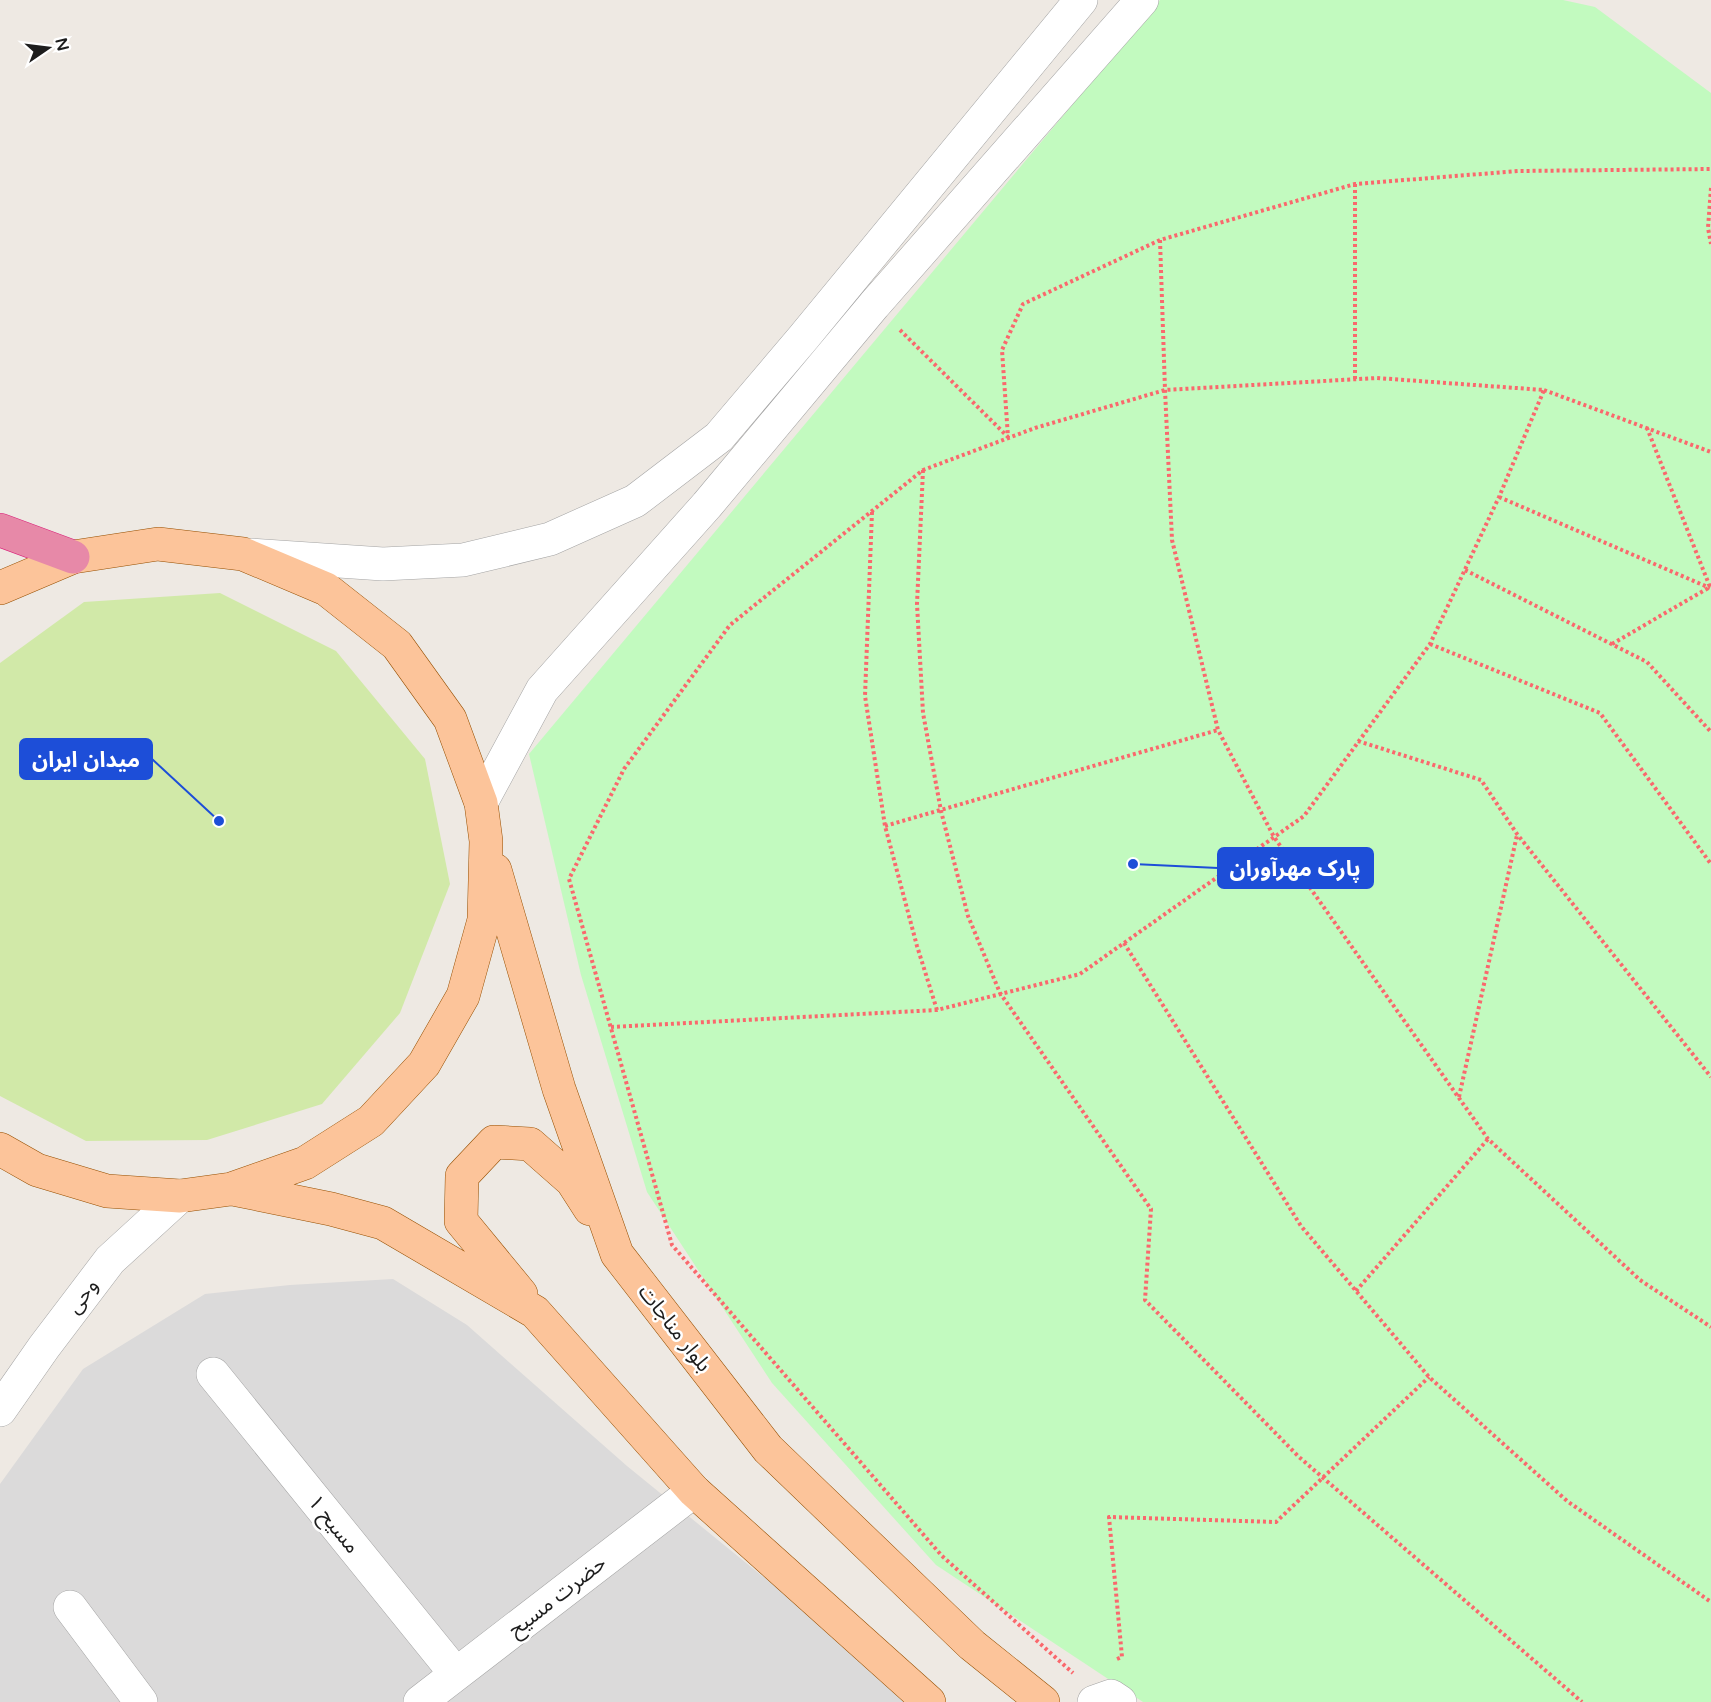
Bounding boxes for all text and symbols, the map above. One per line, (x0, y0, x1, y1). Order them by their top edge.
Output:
north arrow (18, 18, 78, 78)
text: N (50, 36, 73, 53)
callout: میدان ایران (20, 739, 152, 779)
text: میدان ایران (32, 747, 140, 773)
callout: پارک مهرآوران (1218, 848, 1373, 888)
text: پارک مهرآوران (1229, 856, 1361, 883)
street label: وحی (61, 1274, 104, 1319)
street label: بلوار مناجات (633, 1280, 716, 1377)
street label: مسیح ۱ (301, 1490, 365, 1560)
street label: حضرت مسیح (503, 1550, 612, 1644)

